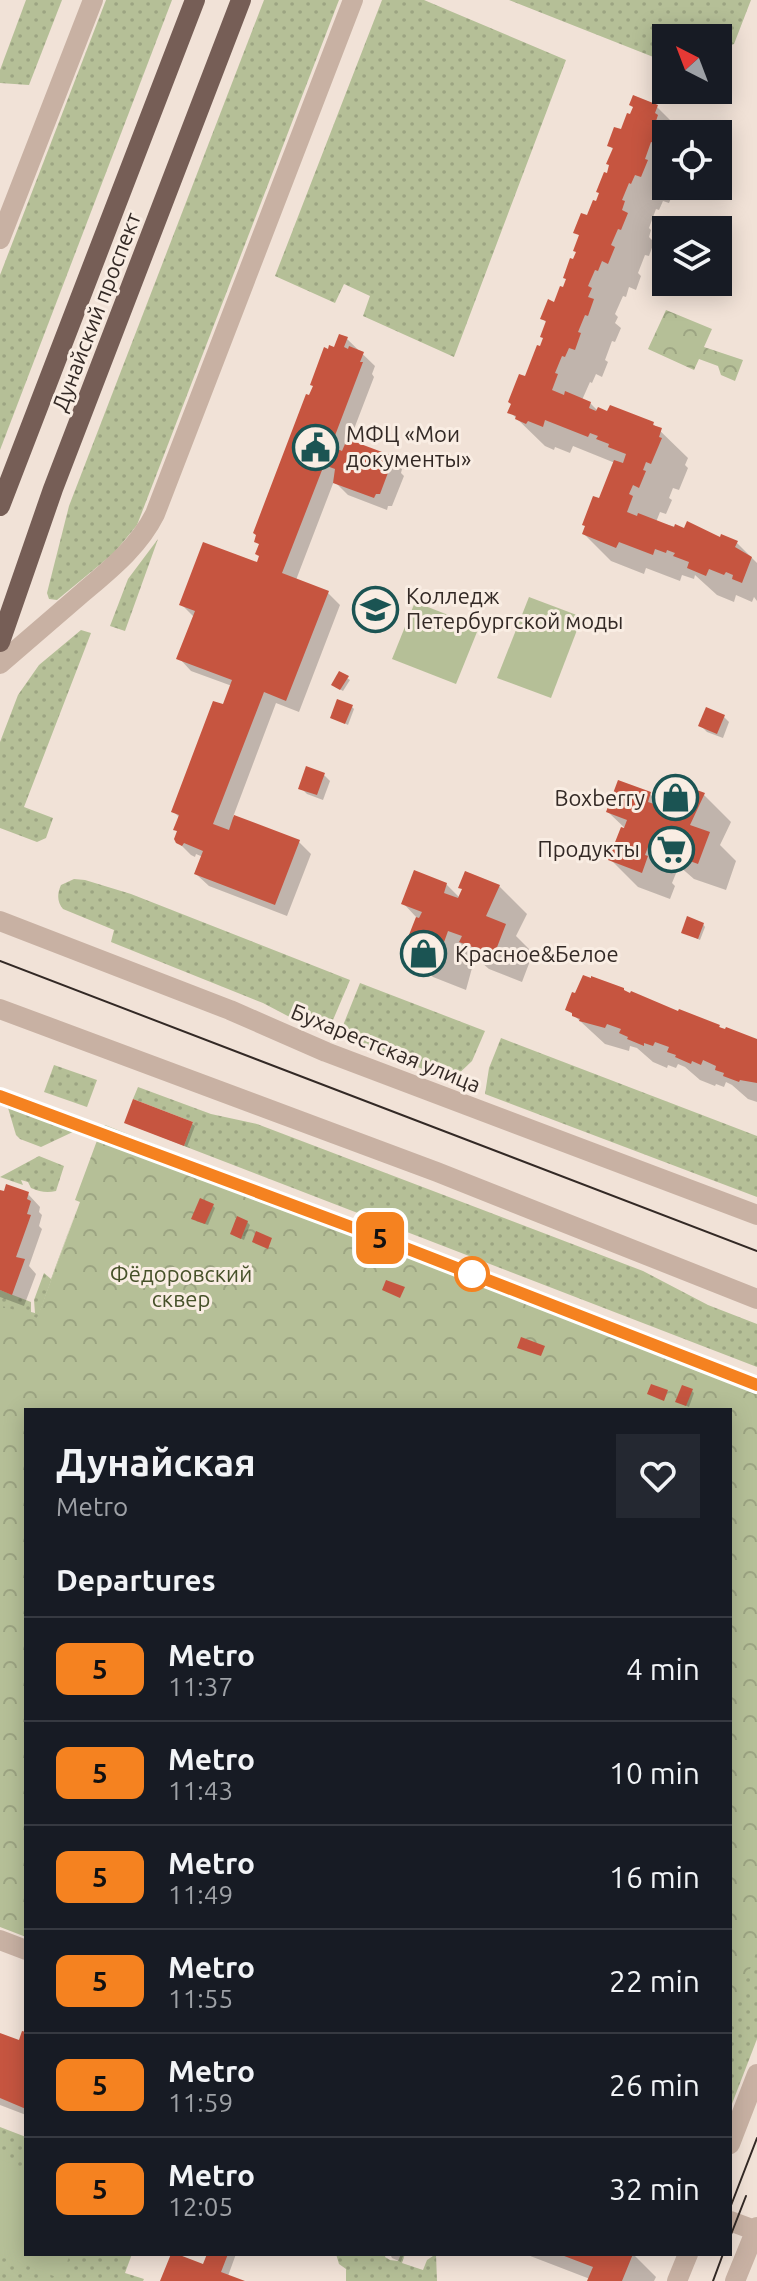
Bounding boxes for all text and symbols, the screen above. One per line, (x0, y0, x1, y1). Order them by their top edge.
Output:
north arrow (652, 24, 732, 104)
map controls (652, 24, 732, 296)
button: locate (652, 120, 732, 200)
street label: Дунайский проспект (46, 209, 145, 415)
button: layers (652, 216, 732, 296)
place label: МФЦ «Мои документы» (346, 421, 471, 471)
public building icon: МФЦ «Мои документы» (291, 423, 339, 471)
place label: Колледж Петербургской моды (406, 583, 624, 633)
school or university icon: Колледж Петербургской моды (351, 585, 399, 633)
shop icon: Boxberry (652, 774, 700, 822)
place label: Boxberry (554, 785, 645, 810)
supermarket icon: Продукты (647, 825, 695, 873)
place label: Продукты (538, 836, 640, 861)
shop icon: Красное&Белое (400, 930, 448, 978)
place label: Красное&Белое (455, 941, 619, 966)
street label: Бухарестская улица (288, 998, 485, 1097)
line badge: 5 (354, 1212, 406, 1264)
text: 5 (372, 1222, 388, 1253)
unlabelled marker (455, 1257, 489, 1291)
park label: Фёдоровский сквер (110, 1261, 252, 1311)
button: heart (616, 1434, 700, 1518)
text: Дунайская (56, 1441, 256, 1483)
text: Metro (56, 1492, 128, 1521)
text: Departures (56, 1563, 216, 1597)
text: Metro (168, 1638, 255, 1672)
text: 4 min (626, 1652, 700, 1686)
text: 5 (92, 1653, 108, 1684)
text: 11:37 (168, 1672, 233, 1701)
text: Metro (168, 1742, 255, 1776)
text: 10 min (609, 1756, 700, 1790)
text: 5 (92, 1757, 108, 1788)
text: 11:43 (168, 1776, 233, 1805)
text: Metro (168, 1846, 255, 1880)
text: 16 min (609, 1860, 700, 1894)
text: 5 (92, 1861, 108, 1892)
text: 11:49 (168, 1880, 233, 1909)
text: Metro (168, 1950, 255, 1984)
text: 22 min (609, 1964, 700, 1998)
text: 5 (92, 1965, 108, 1996)
text: 11:55 (168, 1984, 233, 2013)
text: Metro (168, 2054, 255, 2088)
text: 26 min (609, 2068, 700, 2102)
text: 5 (92, 2069, 108, 2100)
text: 11:59 (168, 2088, 233, 2117)
text: Metro (168, 2158, 255, 2192)
text: 32 min (609, 2172, 700, 2206)
text: 5 (92, 2173, 108, 2204)
text: 12:05 (168, 2192, 233, 2221)

